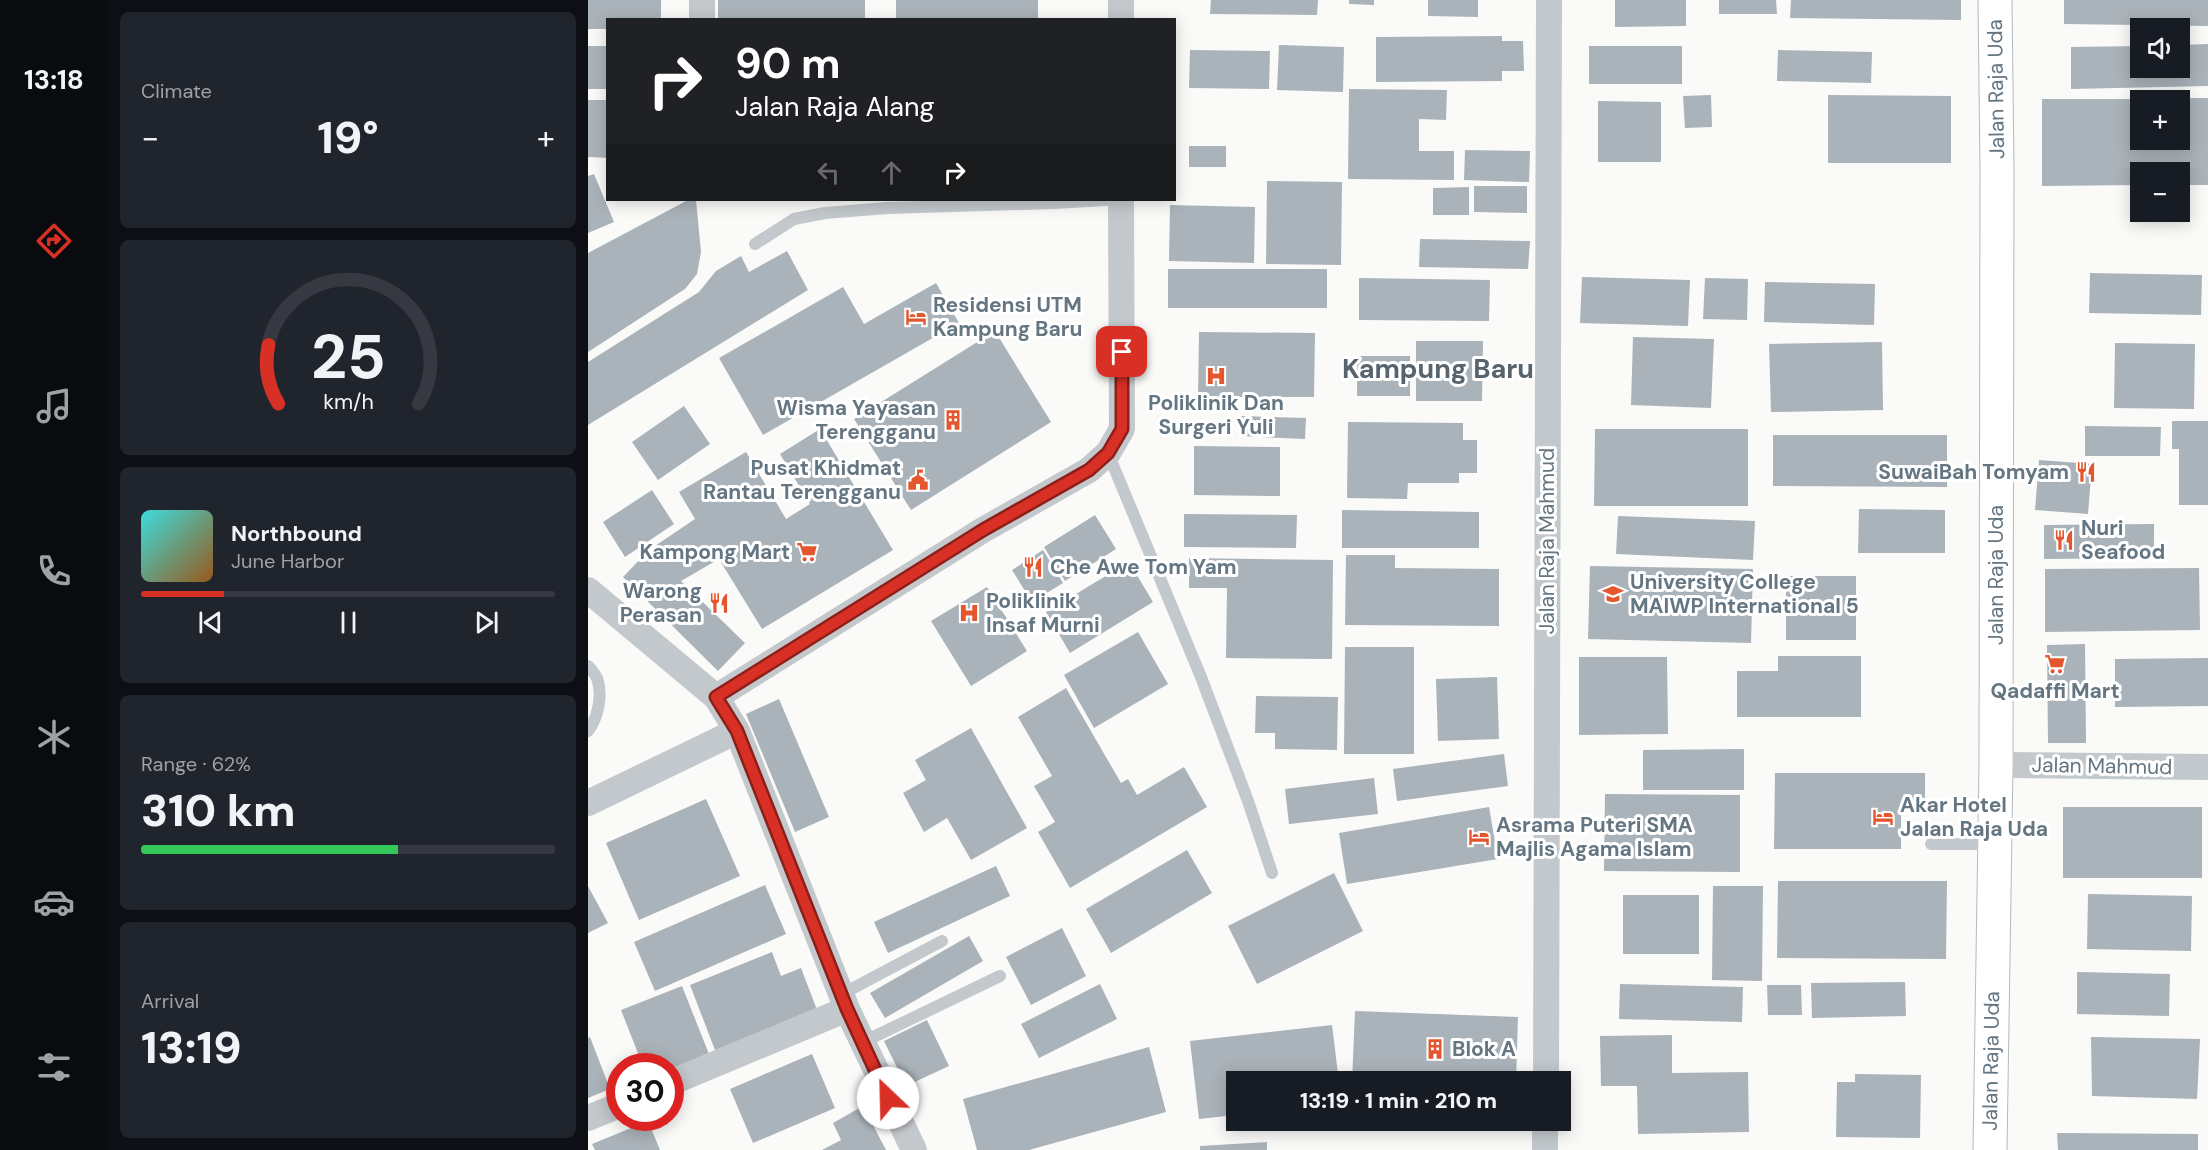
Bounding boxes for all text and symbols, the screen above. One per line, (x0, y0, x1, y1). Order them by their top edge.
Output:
map controls (2130, 18, 2190, 222)
button: sound (2130, 18, 2190, 78)
street label: Jalan Raja Uda (1981, 19, 2011, 159)
text: 90 m (735, 36, 841, 91)
icon: right (636, 42, 714, 120)
text: 13:18 (24, 62, 84, 97)
text: Climate (141, 78, 212, 104)
text: Jalan Raja Alang (735, 89, 935, 124)
button: + (2130, 90, 2190, 150)
text: 19° (317, 108, 379, 167)
text: − (141, 116, 159, 159)
text: + (537, 116, 555, 159)
icon: left (812, 156, 845, 189)
icon: ahead (875, 156, 908, 189)
icon: right (938, 156, 971, 189)
button: − (2130, 162, 2190, 222)
icon: directions (33, 220, 75, 262)
place label: Residensi UTM Kampung Baru (933, 291, 1082, 343)
hotel icon: Residensi UTM Kampung Baru (904, 305, 928, 329)
text: 25 (311, 317, 385, 398)
pin (1096, 326, 1147, 377)
icon: arrive (1105, 335, 1138, 368)
district label: Kampung Baru (1342, 351, 1534, 386)
hospital icon: Poliklinik Dan Surgeri Yuli (1204, 364, 1228, 388)
icon: music (33, 385, 75, 427)
text: km/h (323, 389, 373, 417)
place label: Poliklinik Dan Surgeri Yuli (1148, 389, 1284, 441)
place label: Wisma Yayasan Terengganu (777, 394, 936, 446)
building icon: Wisma Yayasan Terengganu (941, 408, 965, 432)
street label: Jalan Raja Mahmud (1533, 448, 1561, 634)
place label: Pusat Khidmat Rantau Terengganu (703, 454, 901, 506)
place label: SuwaiBah Tomyam (1878, 458, 2069, 486)
restaurant icon: SuwaiBah Tomyam (2074, 460, 2098, 484)
public building icon: Pusat Khidmat Rantau Terengganu (906, 468, 930, 492)
street label: Jalan Raja Uda (1982, 505, 2010, 645)
place label: Nuri Seafood (2081, 514, 2165, 566)
text: Northbound (231, 519, 362, 548)
restaurant icon: Nuri Seafood (2052, 528, 2076, 552)
place label: Kampong Mart (639, 538, 790, 566)
supermarket icon: Kampong Mart (795, 540, 819, 564)
text: June Harbor (231, 548, 344, 574)
icon: phone (33, 550, 75, 592)
place label: Che Awe Tom Yam (1050, 553, 1236, 581)
restaurant icon: Che Awe Tom Yam (1021, 555, 1045, 579)
place label: University College MAIWP International 5 (1630, 568, 1859, 620)
place label: Warong Perasan (620, 577, 702, 629)
school or university icon: University College MAIWP International 5 (1601, 582, 1625, 606)
place label: Poliklinik Insaf Murni (986, 587, 1100, 639)
restaurant icon: Warong Perasan (707, 591, 731, 615)
hospital icon: Poliklinik Insaf Murni (957, 601, 981, 625)
icon: previous (194, 606, 227, 639)
icon: pause (332, 606, 365, 639)
icon: next (470, 606, 503, 639)
supermarket icon: Qadaffi Mart (2043, 652, 2067, 676)
place label: Qadaffi Mart (1991, 677, 2119, 705)
icon: climate (33, 716, 75, 758)
text: Range · 62% (141, 751, 251, 777)
street label: Jalan Mahmud (2031, 751, 2173, 781)
text: 310 km (141, 781, 296, 840)
place label: Akar Hotel Jalan Raja Uda (1900, 791, 2048, 843)
hotel icon: Akar Hotel Jalan Raja Uda (1871, 805, 1895, 829)
place label: Asrama Puteri SMA Majlis Agama Islam (1496, 811, 1693, 863)
hotel icon: Asrama Puteri SMA Majlis Agama Islam (1467, 825, 1491, 849)
icon: car (33, 881, 75, 923)
text: Arrival (141, 988, 199, 1014)
street label: Jalan Raja Uda (1976, 991, 2006, 1131)
text: 13:19 (141, 1018, 242, 1077)
place label: Blok A (1452, 1035, 1516, 1063)
building icon: Blok A (1423, 1037, 1447, 1061)
icon: filters (33, 1046, 75, 1088)
speed limit sign: 30 (606, 1053, 684, 1131)
position arrow (856, 1066, 920, 1130)
text: 13:19 · 1 min · 210 m (1300, 1086, 1497, 1115)

